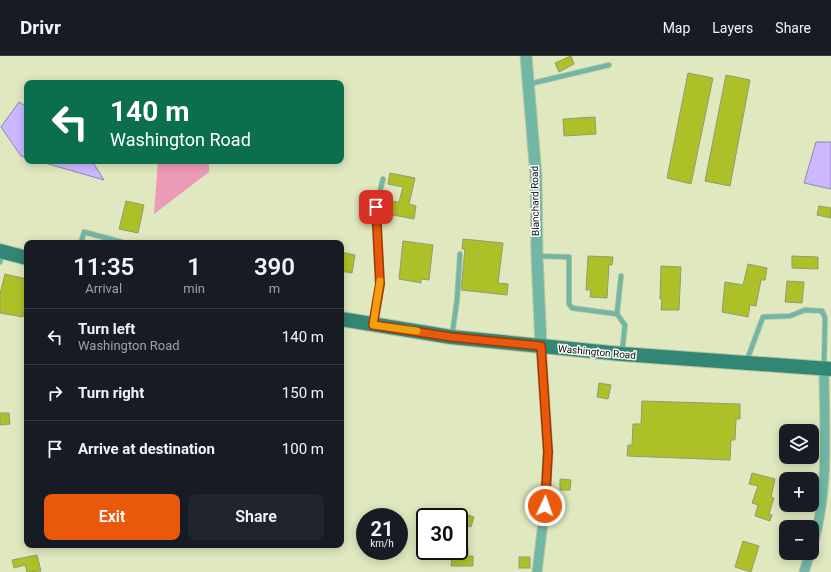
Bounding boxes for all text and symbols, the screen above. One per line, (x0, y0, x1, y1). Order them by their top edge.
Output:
text: Drivr (20, 16, 61, 39)
text: Map (663, 20, 690, 36)
text: Layers (712, 20, 753, 36)
text: Share (775, 20, 811, 36)
text: 140 m (110, 95, 189, 128)
icon: left (44, 96, 96, 148)
text: Washington Road (110, 129, 251, 150)
street label: Blanchard Road (529, 166, 541, 236)
pin (359, 190, 393, 224)
icon: arrive (365, 196, 387, 218)
text: 11:35 (73, 253, 134, 281)
text: 1 (187, 253, 201, 281)
text: 390 (254, 253, 295, 281)
text: Arrival (85, 281, 122, 296)
text: min (183, 281, 205, 296)
text: m (269, 281, 280, 296)
text: Turn left (78, 320, 135, 338)
icon: left (44, 326, 66, 348)
text: 140 m (282, 328, 324, 346)
text: Washington Road (78, 338, 180, 353)
street label: Washington Road (558, 343, 636, 361)
icon: right (44, 382, 66, 404)
text: Turn right (78, 384, 144, 402)
text: 150 m (282, 384, 324, 402)
map controls (779, 424, 819, 560)
button: layers (779, 424, 819, 464)
icon: arrive (44, 438, 66, 460)
text: Arrive at destination (78, 440, 215, 458)
text: 100 m (282, 440, 324, 458)
button: + (779, 472, 819, 512)
position arrow (524, 485, 566, 527)
button: Exit (44, 494, 180, 540)
button: Share (188, 494, 324, 540)
speed limit sign: 30 (416, 508, 468, 560)
text: 21 (371, 517, 393, 541)
button: − (779, 520, 819, 560)
text: km/h (370, 538, 394, 549)

